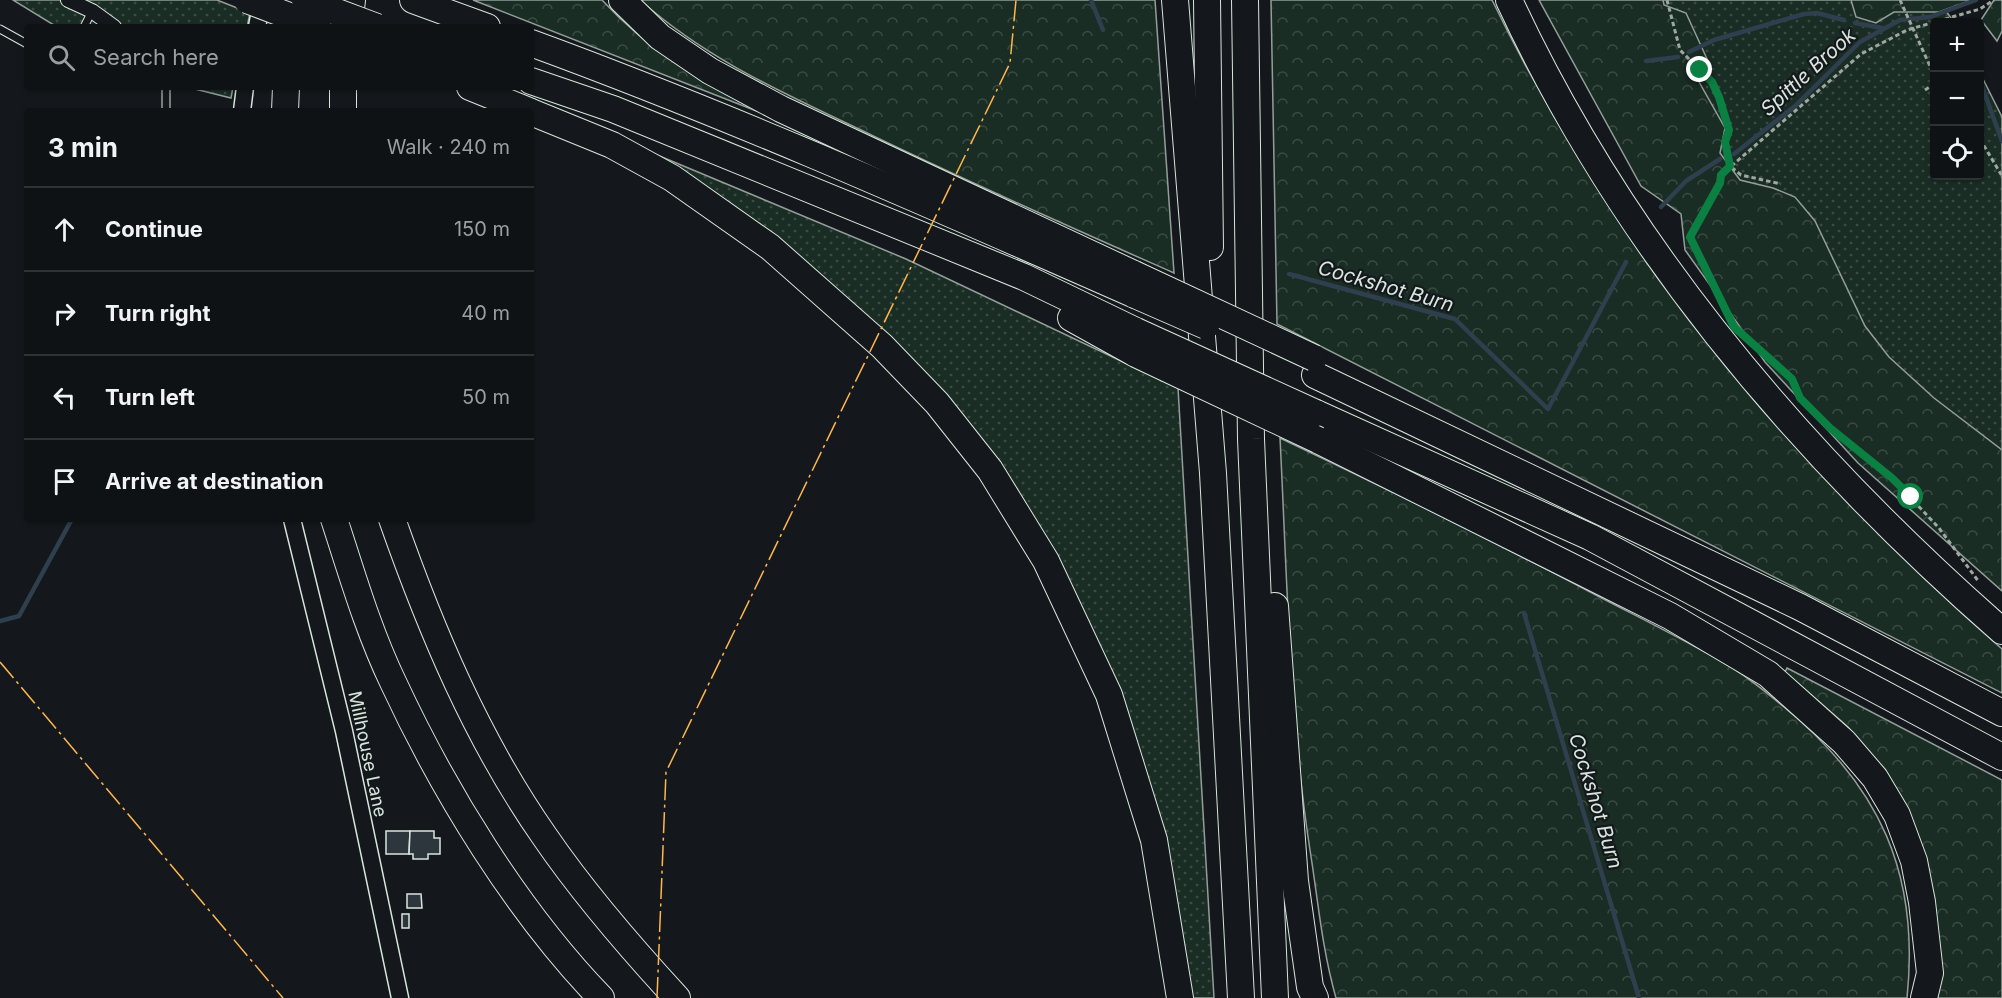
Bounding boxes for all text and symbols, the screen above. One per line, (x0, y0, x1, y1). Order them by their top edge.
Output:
map controls (1930, 18, 1984, 180)
button: + (1930, 18, 1984, 72)
water label: Spittle Brook (1755, 22, 1861, 121)
search box (24, 24, 534, 90)
icon: search (45, 41, 78, 74)
text: Search here (93, 44, 219, 70)
route end (1686, 56, 1712, 82)
button: − (1930, 72, 1984, 126)
button: locate (1930, 126, 1984, 180)
text: 3 min (48, 132, 118, 163)
text: Walk · 240 m (387, 135, 510, 159)
icon: ahead (48, 213, 81, 246)
text: Continue (105, 216, 203, 242)
text: 150 m (454, 217, 510, 241)
water label: Cockshot Burn (1315, 255, 1457, 317)
icon: right (48, 297, 81, 330)
text: Turn right (105, 300, 211, 326)
text: 40 m (461, 301, 510, 325)
icon: left (48, 381, 81, 414)
text: Turn left (105, 384, 195, 410)
text: 50 m (462, 385, 510, 409)
icon: arrive (48, 465, 81, 498)
text: Arrive at destination (105, 468, 324, 494)
route start (1897, 483, 1923, 509)
street label: Millhouse Lane (344, 689, 392, 819)
water label: Cockshot Burn (1564, 730, 1628, 872)

